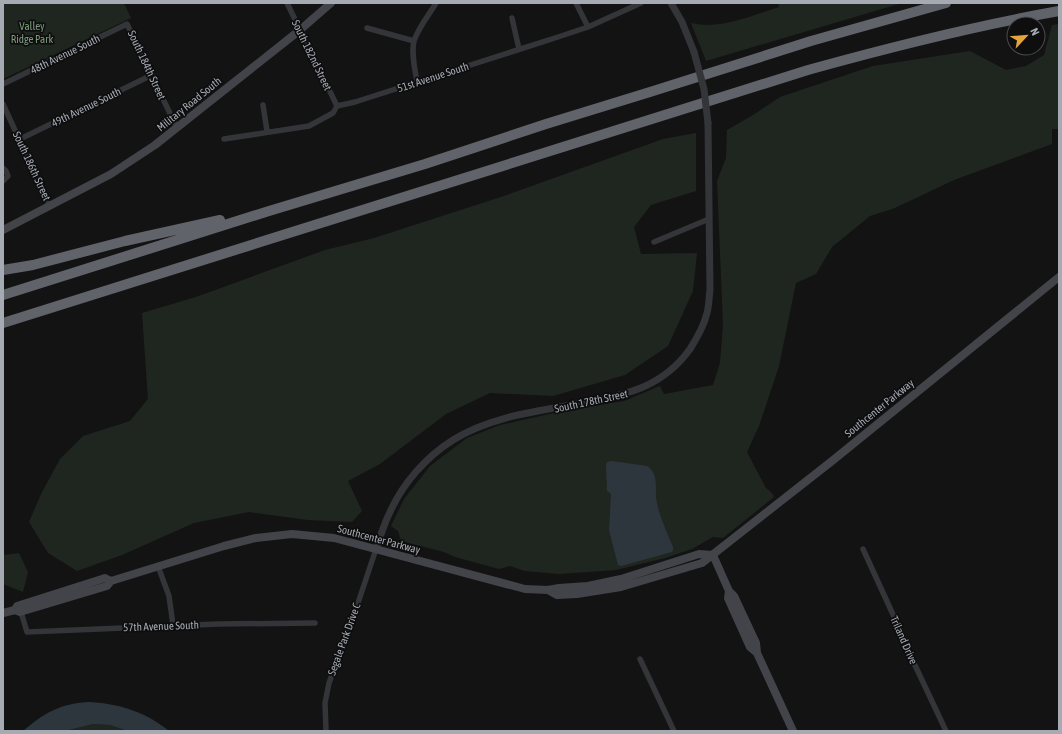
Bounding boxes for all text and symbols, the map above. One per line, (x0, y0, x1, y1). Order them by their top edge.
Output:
north arrow (1006, 16, 1046, 56)
street label: South 182nd Street (290, 18, 334, 92)
park label: Valley Ridge Park (11, 20, 53, 45)
text: N (1028, 26, 1042, 37)
street label: South 184th Street (126, 29, 168, 101)
street label: 48th Avenue South (28, 32, 102, 76)
street label: 51st Avenue South (396, 60, 470, 94)
street label: Military Road South (155, 74, 223, 134)
street label: 49th Avenue South (49, 85, 123, 129)
street label: South 186th Street (11, 130, 53, 202)
street label: Southcenter Parkway (842, 376, 916, 440)
street label: South 178th Street (553, 387, 629, 415)
street label: Southcenter Parkway (336, 522, 422, 556)
street label: Segale Park Drive C (325, 601, 363, 677)
street label: Triland Drive (888, 614, 920, 666)
street label: 57th Avenue South (123, 619, 199, 633)

